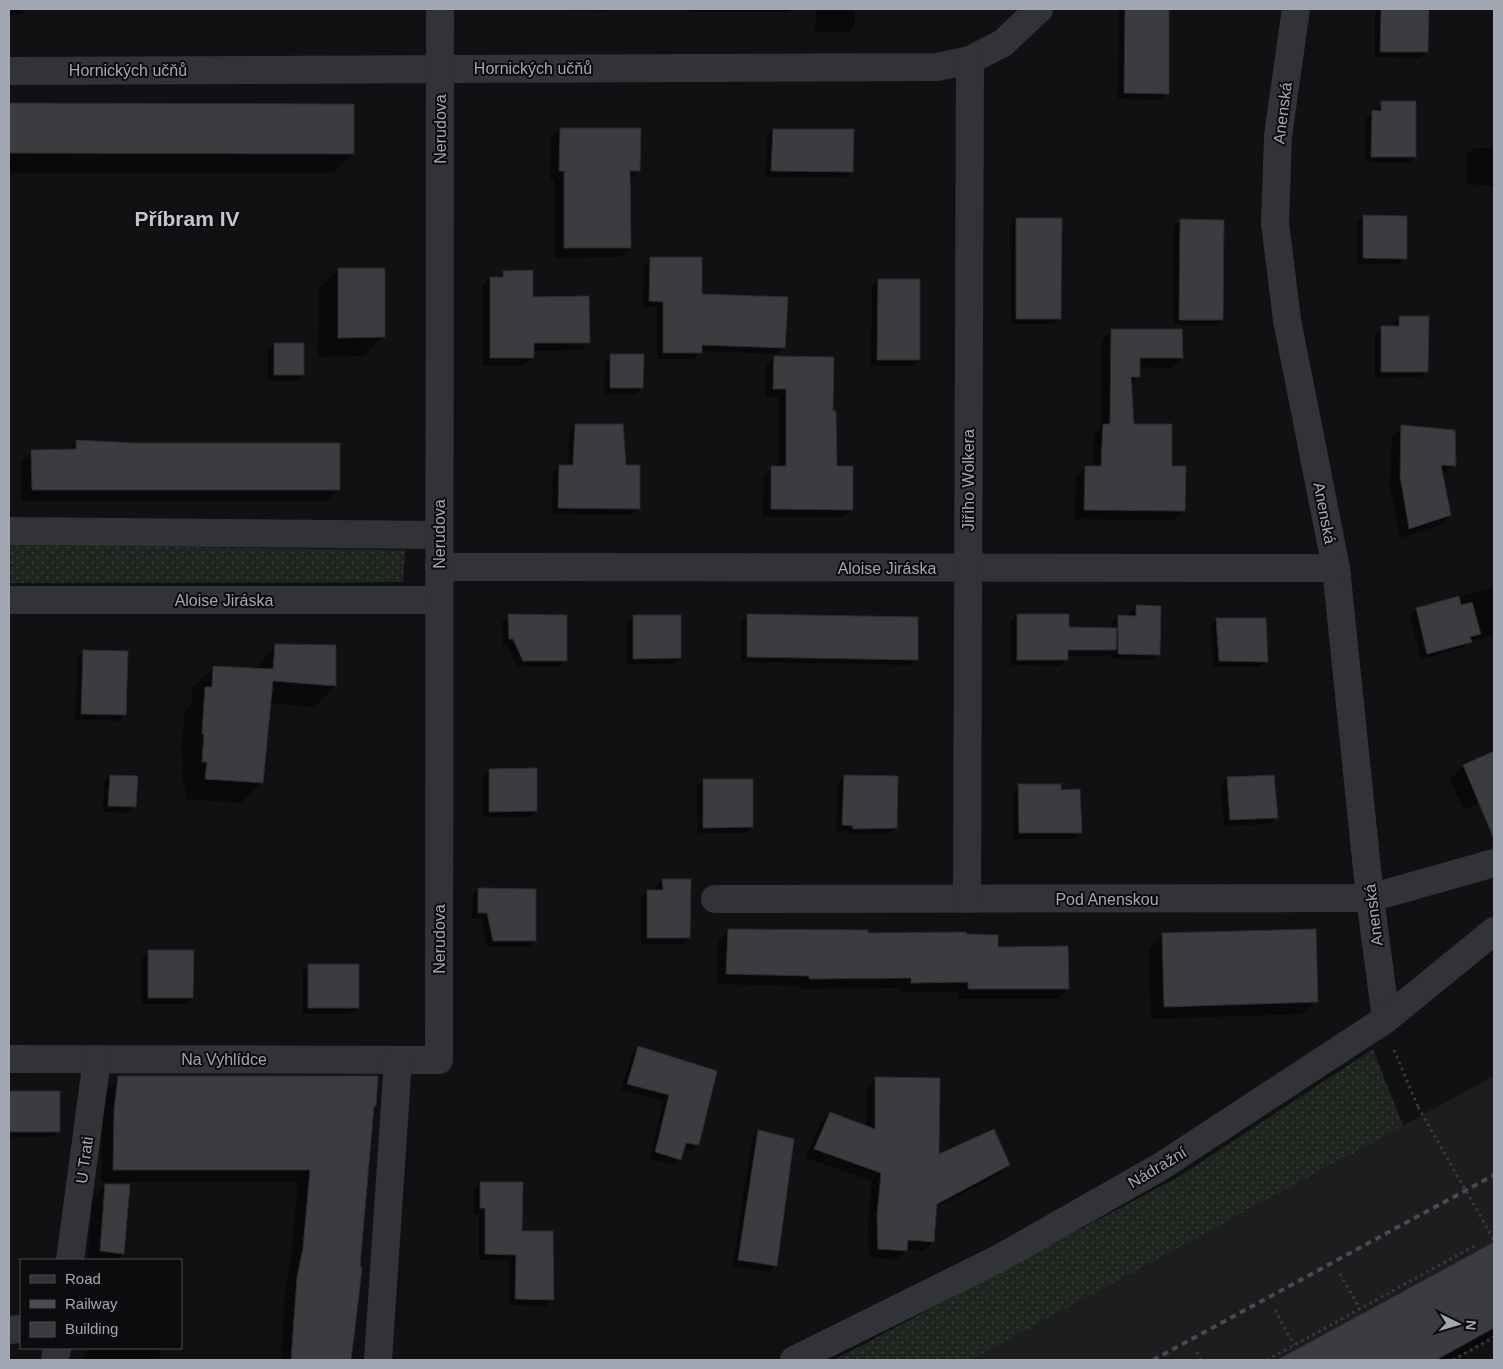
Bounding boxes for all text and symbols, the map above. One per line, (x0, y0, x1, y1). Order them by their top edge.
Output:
street label: Hornických učňů (474, 60, 592, 77)
street label: Hornických učňů (69, 62, 187, 79)
street label: Anenská (1270, 81, 1295, 145)
street label: Nerudova (432, 94, 449, 164)
district label: Příbram IV (134, 207, 240, 230)
street label: Jiřího Wolkera (960, 429, 977, 531)
street label: Anenská (1310, 481, 1339, 545)
street label: Nerudova (431, 499, 448, 569)
street label: Aloise Jiráska (838, 560, 936, 577)
street label: Aloise Jiráska (175, 592, 273, 609)
street label: Anenská (1361, 883, 1386, 947)
street label: Pod Anenskou (1055, 891, 1159, 908)
street label: Nerudova (431, 904, 448, 974)
street label: Na Vyhlídce (181, 1051, 267, 1068)
street label: U Trati (73, 1136, 96, 1185)
street label: Nádražní (1125, 1143, 1190, 1191)
legend (20, 1259, 182, 1349)
text: Road (65, 1270, 101, 1287)
text: Railway (65, 1295, 118, 1312)
north arrow (1433, 1299, 1483, 1349)
text: N (1463, 1319, 1479, 1331)
text: Building (65, 1320, 118, 1337)

